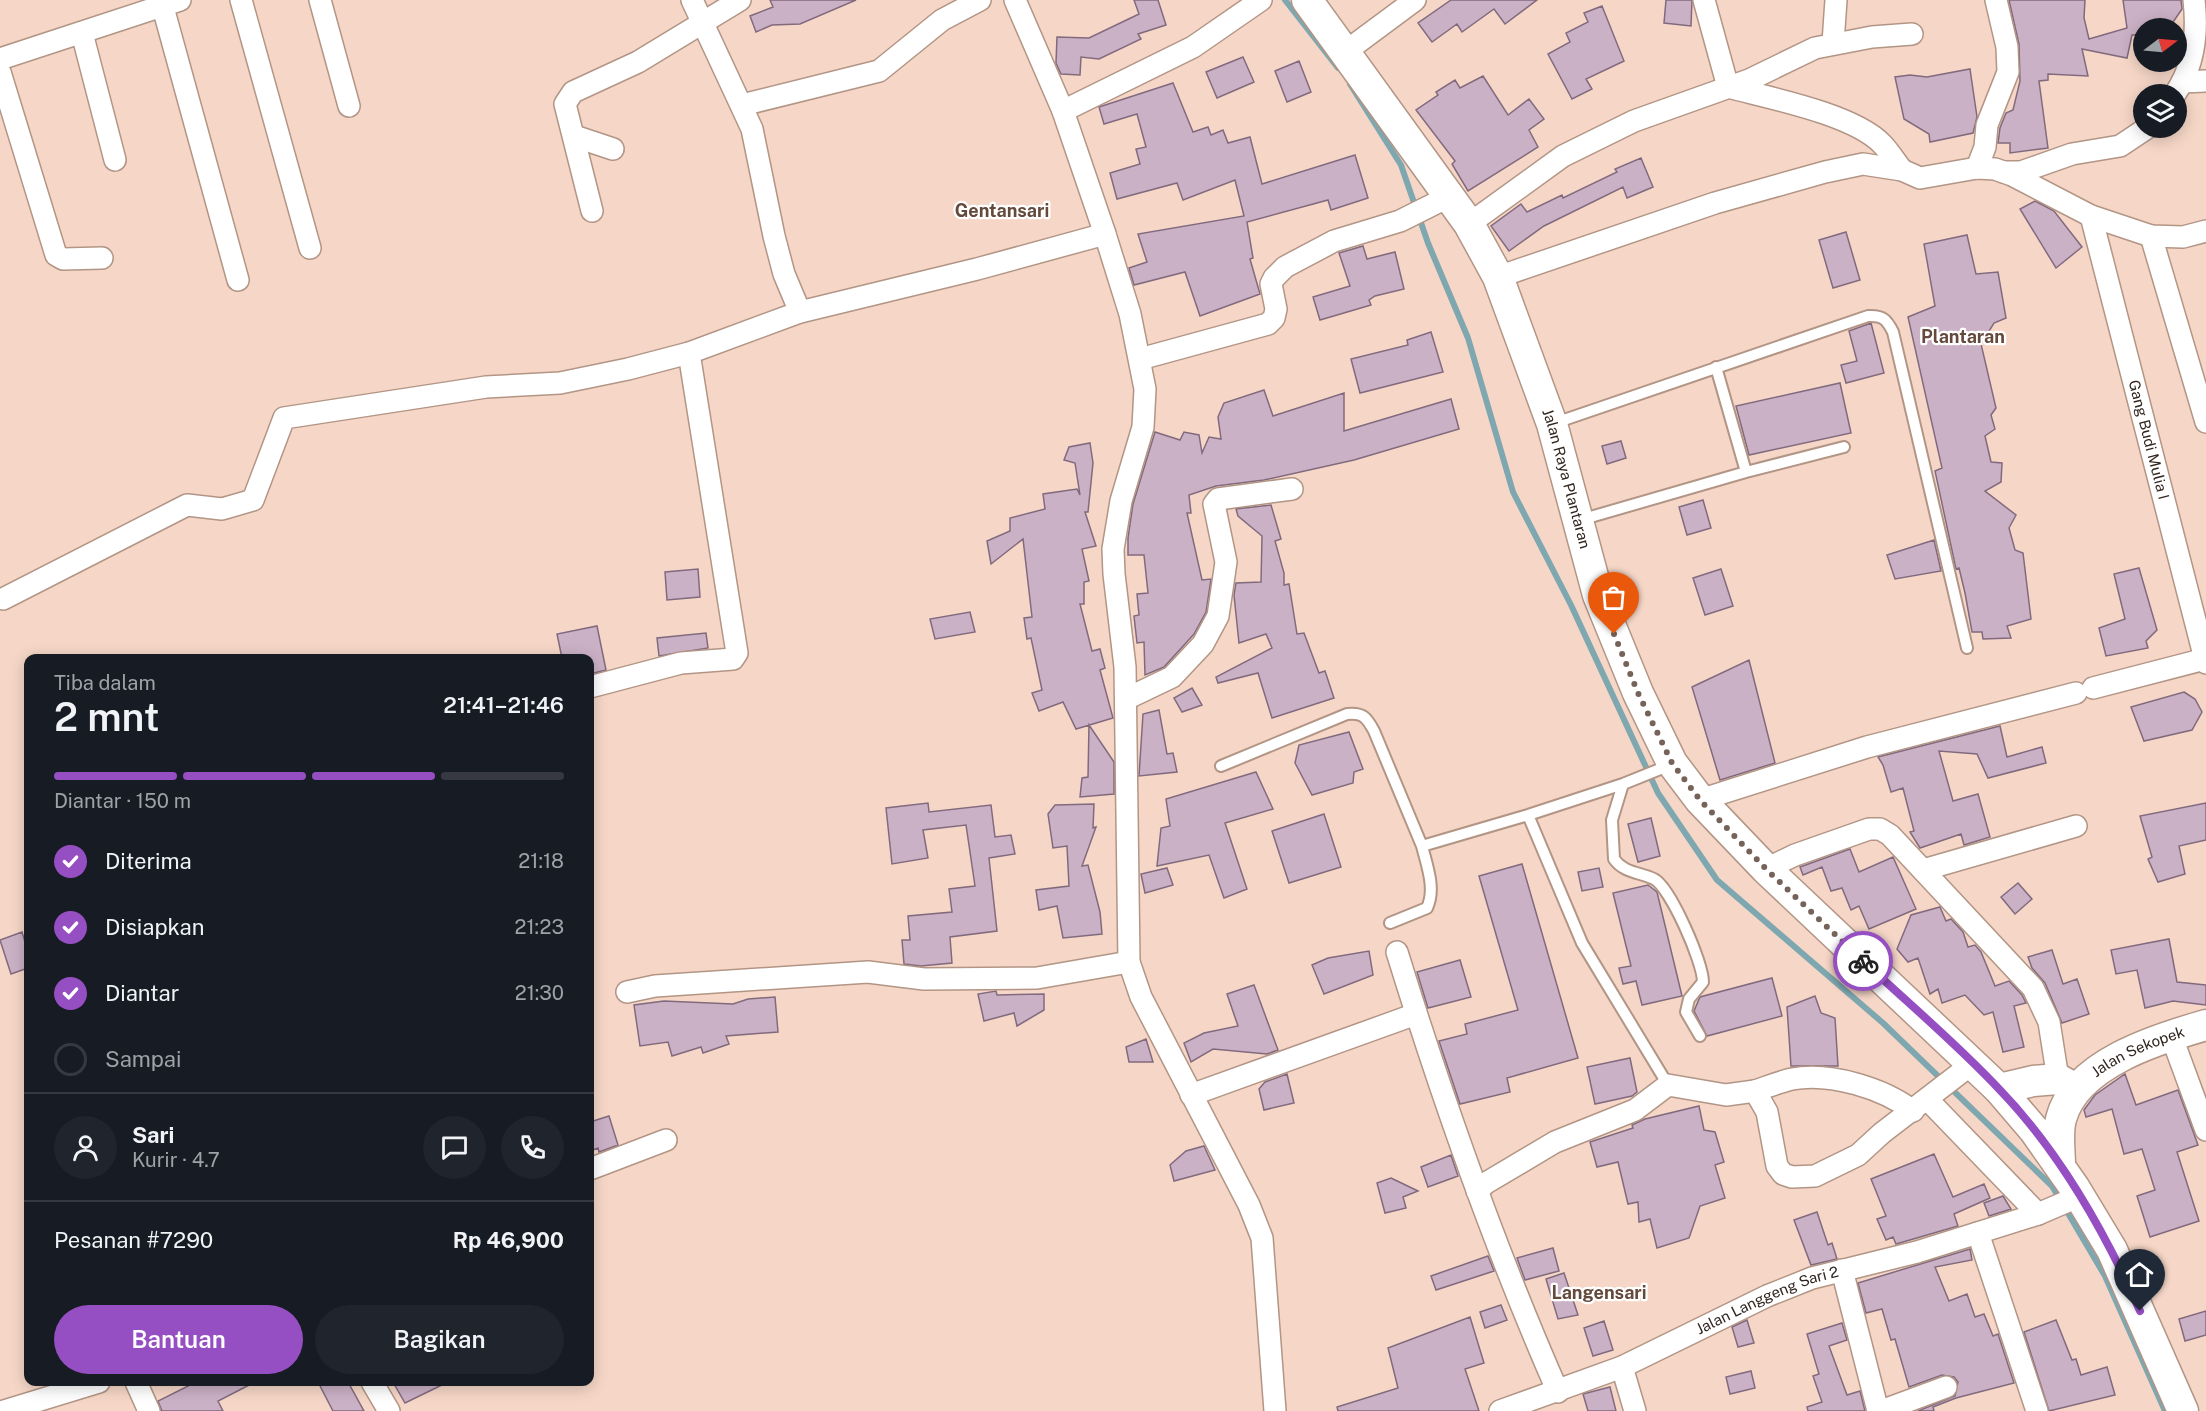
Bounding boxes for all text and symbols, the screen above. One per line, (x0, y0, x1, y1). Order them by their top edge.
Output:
north arrow (2133, 18, 2187, 72)
map controls (2133, 18, 2187, 138)
button: layers (2133, 84, 2187, 138)
district label: Gentansari (955, 200, 1049, 221)
district label: Plantaran (1921, 326, 2005, 347)
street label: Gang Budi Mulia I (2126, 378, 2173, 501)
street label: Jalan Raya Plantaran (1539, 406, 1594, 550)
pin (1588, 572, 1639, 634)
icon: bag (1597, 581, 1630, 614)
text: Tiba dalam (54, 671, 156, 695)
text: 21:41–21:46 (443, 692, 564, 718)
text: 2 mnt (54, 694, 159, 740)
text: Diantar · 150 m (54, 789, 191, 813)
icon: check (54, 845, 87, 878)
text: Diterima (105, 848, 192, 874)
text: 21:18 (518, 849, 564, 873)
icon: check (54, 911, 87, 944)
text: Disiapkan (105, 914, 204, 940)
text: 21:23 (515, 915, 564, 939)
courier (1833, 931, 1893, 991)
icon: bike (1847, 945, 1880, 978)
icon: check (54, 977, 87, 1010)
text: Diantar (105, 980, 179, 1006)
text: 21:30 (515, 981, 564, 1005)
street label: Jalan Sekopek (2088, 1023, 2186, 1080)
text: Sampai (105, 1046, 181, 1072)
button: person (54, 1116, 117, 1179)
button: chat (423, 1116, 486, 1179)
button: phone (501, 1116, 564, 1179)
text: Sari (132, 1122, 174, 1148)
text: Kurir · 4.7 (132, 1148, 220, 1172)
text: Pesanan #7290 (54, 1227, 213, 1253)
text: Rp 46,900 (453, 1227, 564, 1253)
pin (2114, 1249, 2165, 1311)
icon: home (2123, 1258, 2156, 1291)
street label: Jalan Langgeng Sari 2 (1693, 1263, 1840, 1337)
district label: Langensari (1551, 1282, 1647, 1303)
button: Bantuan (54, 1305, 303, 1374)
button: Bagikan (315, 1305, 564, 1374)

